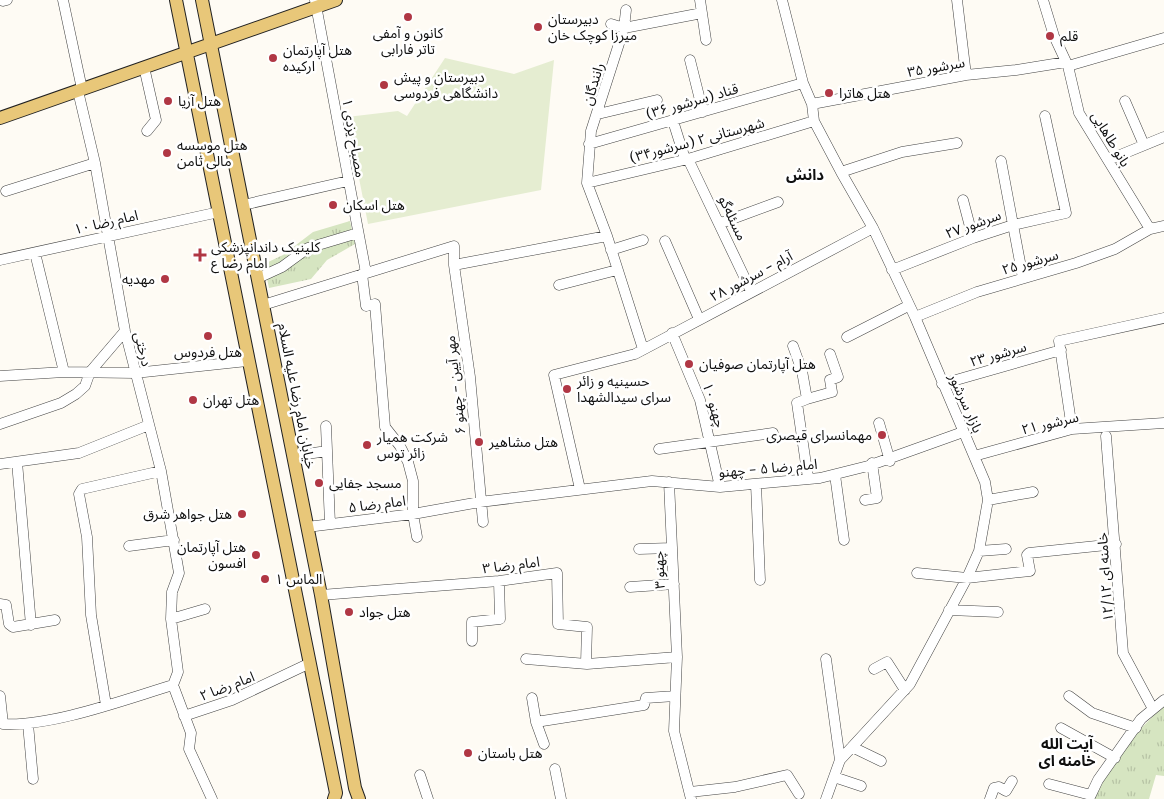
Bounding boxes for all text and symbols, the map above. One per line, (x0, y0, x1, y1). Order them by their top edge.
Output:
place label: دبیرستان میرزا کوچک خان (548, 10, 637, 45)
marker: کانون و آمفی تاتر فارابی (402, 11, 414, 23)
marker: دبیرستان میرزا کوچک خان (532, 21, 544, 33)
place label: کانون و آمفی تاتر فارابی (373, 24, 444, 58)
place label: قلم (1060, 27, 1078, 47)
marker: قلم (1044, 30, 1056, 42)
place label: هتل آپارتمان ارکیده (283, 41, 352, 75)
marker: هتل آپارتمان ارکیده (267, 52, 279, 64)
street label: سرشور ۳۵ (906, 53, 966, 81)
street label: رانندگان (578, 61, 608, 107)
place label: دبیرستان و پیش دانشگاهی فردوسی (394, 68, 498, 102)
marker: دبیرستان و پیش دانشگاهی فردوسی (378, 79, 390, 91)
street label: قناد (سرشور ۳۶) (644, 79, 740, 123)
place label: هتل هاترا (839, 84, 891, 102)
marker: هتل هاترا (823, 87, 835, 99)
place label: هتل آریا (178, 92, 221, 110)
marker: هتل آریا (162, 95, 174, 107)
street label: مصباح یزدی ۱ (336, 97, 370, 179)
street label: بانو طاهایی (1087, 108, 1135, 170)
street label: شهرستانی ۲ (سرشور۳۴) (627, 113, 767, 167)
place label: هتل موسسه مالی ثامن (177, 136, 247, 170)
marker: هتل موسسه مالی ثامن (161, 147, 173, 159)
district label: دانش (786, 165, 824, 184)
street label: مسئله‌گو (715, 193, 751, 243)
place label: هتل اسکان (343, 196, 405, 214)
marker: هتل اسکان (327, 199, 339, 211)
street label: امام رضا ۱۰ (72, 206, 140, 240)
street label: سرشور ۲۷ (943, 206, 1003, 242)
place label: کلینیک داندانپزشکى امام رضا ع (211, 238, 320, 274)
street label: سرشور ۲۵ (1000, 245, 1060, 279)
street label: آرام - سرشور ۲۸ (707, 246, 797, 307)
marker: کلینیک داندانپزشکى امام رضا ع (193, 248, 207, 262)
place label: مهدیه (122, 270, 155, 288)
marker: مهدیه (159, 273, 171, 285)
street label: خیابان امام رضا علیه السلام (272, 321, 320, 471)
street label: درختی (130, 330, 156, 368)
marker: هتل فردوس (202, 330, 214, 342)
street label: مهر آیین - چهنو ۶ (441, 335, 470, 435)
street label: سرشور ۲۳ (968, 337, 1028, 371)
place label: هتل فردوس (174, 343, 242, 361)
place label: هتل آپارتمان صوفیان (699, 355, 816, 374)
marker: هتل آپارتمان صوفیان (683, 358, 695, 370)
street label: بازار سرشور (945, 370, 987, 436)
place label: حسینیه و زائر سرای سیدالشهدا (576, 372, 671, 406)
street label: چهنو ۱۰ (698, 380, 729, 430)
marker: حسینیه و زائر سرای سیدالشهدا (561, 383, 573, 395)
place label: هتل تهران (203, 391, 259, 409)
marker: هتل تهران (187, 394, 199, 406)
street label: سرشور ۲۱ (1020, 408, 1080, 438)
place label: مهمانسرای قیصری (766, 426, 872, 444)
place label: شرکت همیار زائر توس (376, 428, 448, 462)
marker: مهمانسرای قیصری (876, 429, 888, 441)
place label: هتل مشاهیر (488, 433, 558, 451)
marker: هتل مشاهیر (473, 436, 485, 448)
marker: شرکت همیار زائر توس (361, 439, 373, 451)
street label: امام رضا ۵ - چهنو (718, 455, 818, 483)
place label: مسجد جفایی (329, 474, 402, 492)
marker: مسجد جفایی (313, 477, 325, 489)
street label: امام رضا ۵ (347, 492, 407, 518)
place label: هتل جواهر شرق (143, 505, 232, 523)
marker: هتل جواهر شرق (236, 508, 248, 520)
street label: خامنه ای ۱۲/۱۲ (1093, 532, 1117, 622)
place label: هتل آپارتمان افسون (177, 538, 246, 572)
marker: هتل آپارتمان افسون (250, 549, 262, 561)
street label: چهنو ۳ (649, 551, 670, 589)
street label: امام رضا ۳ (481, 553, 541, 579)
place label: الماس ۱ (275, 570, 322, 588)
marker: الماس ۱ (259, 573, 271, 585)
place label: هتل جواد (359, 603, 411, 621)
marker: هتل جواد (343, 606, 355, 618)
street label: امام رضا ۲ (197, 667, 258, 707)
district label: آیت الله خامنه ای (1038, 734, 1096, 770)
place label: هتل باستان (478, 744, 543, 762)
marker: هتل باستان (462, 747, 474, 759)

